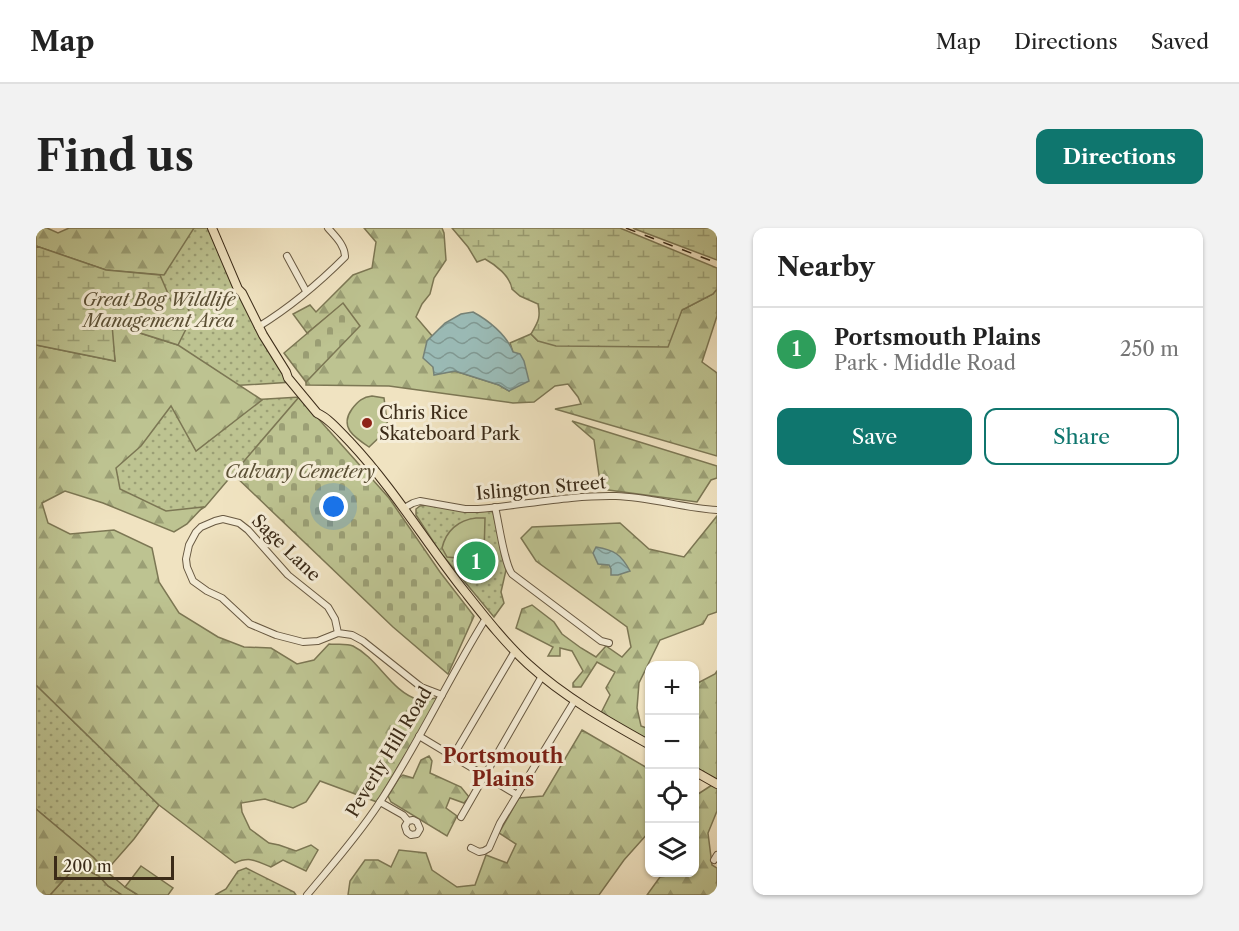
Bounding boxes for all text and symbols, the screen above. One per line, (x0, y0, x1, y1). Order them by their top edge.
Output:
text: Map (30, 24, 94, 58)
text: Map (936, 29, 981, 54)
text: Directions (1014, 29, 1118, 54)
text: Saved (1151, 29, 1209, 54)
button: Directions (1036, 129, 1203, 184)
text: Find us (36, 130, 194, 182)
text: Nearby (777, 251, 875, 283)
park label: Great Bog Wildlife Management Area (81, 289, 237, 332)
text: Portsmouth Plains (834, 324, 1041, 351)
text: 1 (792, 337, 801, 361)
text: 250 m (1120, 337, 1179, 361)
text: Park · Middle Road (834, 351, 1016, 375)
place label: Chris Rice Skateboard Park (379, 402, 521, 445)
button: Save (777, 408, 972, 465)
button: Share (984, 408, 1179, 465)
marker: Chris Rice Skateboard Park (360, 416, 374, 430)
park label: Calvary Cemetery (225, 461, 375, 483)
street label: Islington Street (475, 471, 608, 505)
your location (319, 492, 348, 521)
street label: Sage Lane (247, 510, 325, 586)
pin: 1 (456, 538, 496, 584)
map controls (645, 661, 699, 877)
button: + (645, 661, 699, 715)
street label: Peverly Hill Road (341, 683, 437, 821)
button: − (645, 715, 699, 769)
district label: Portsmouth Plains (443, 744, 564, 791)
button: locate (645, 769, 699, 823)
button: layers (645, 823, 699, 877)
scale bar (54, 853, 174, 880)
text: 200 m (63, 856, 112, 876)

